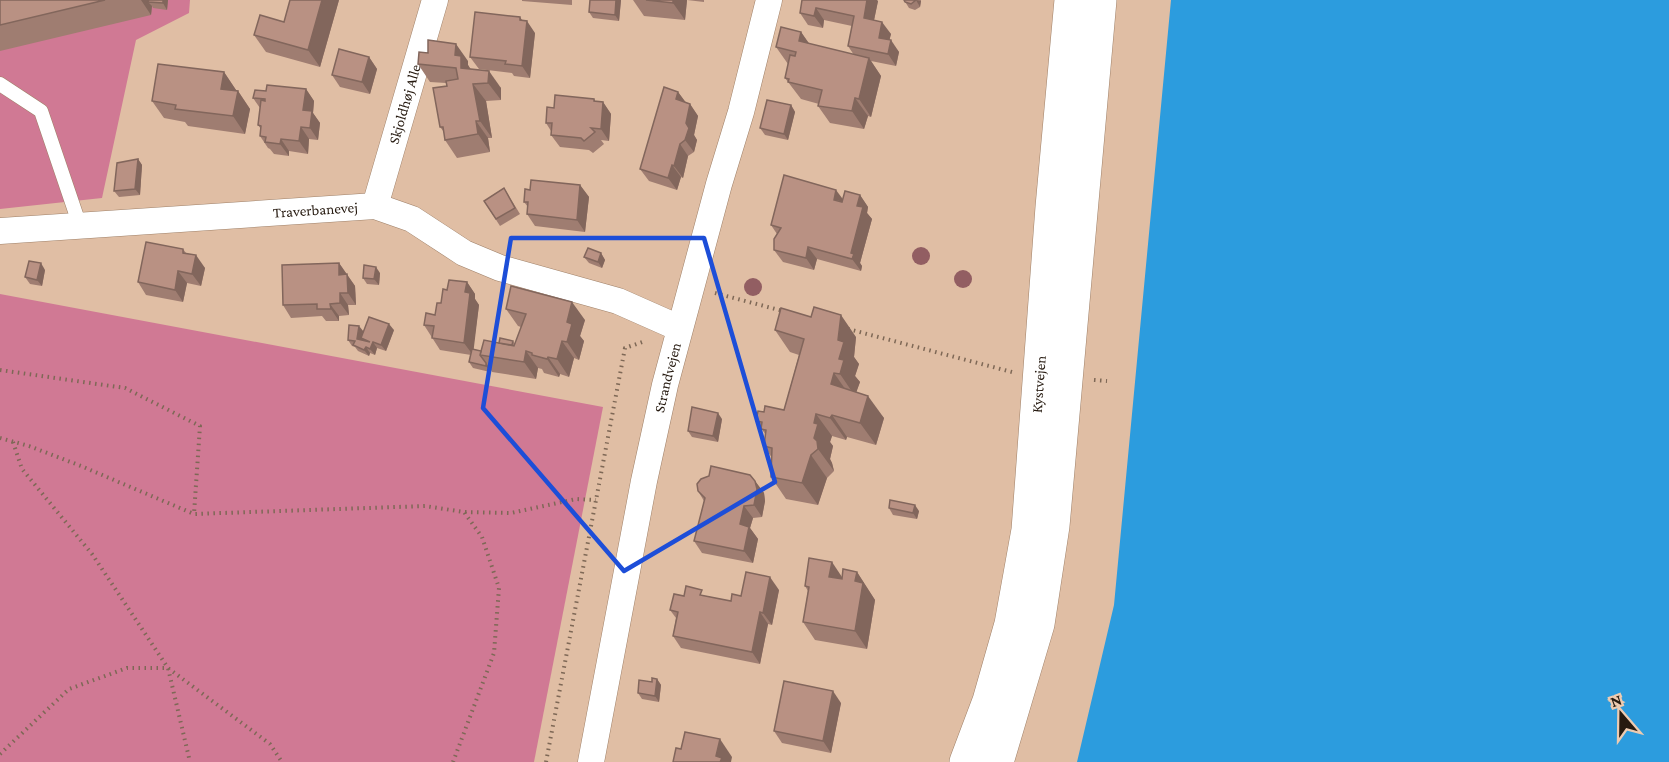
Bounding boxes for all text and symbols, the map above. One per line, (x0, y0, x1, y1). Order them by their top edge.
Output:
street label: Skjoldhøj Alle (385, 62, 424, 146)
street label: Traverbanevej (272, 199, 358, 221)
street label: Strandvejen (651, 341, 684, 414)
street label: Kystvejen (1029, 355, 1049, 413)
north arrow (1591, 684, 1651, 744)
text: N (1608, 690, 1624, 710)

